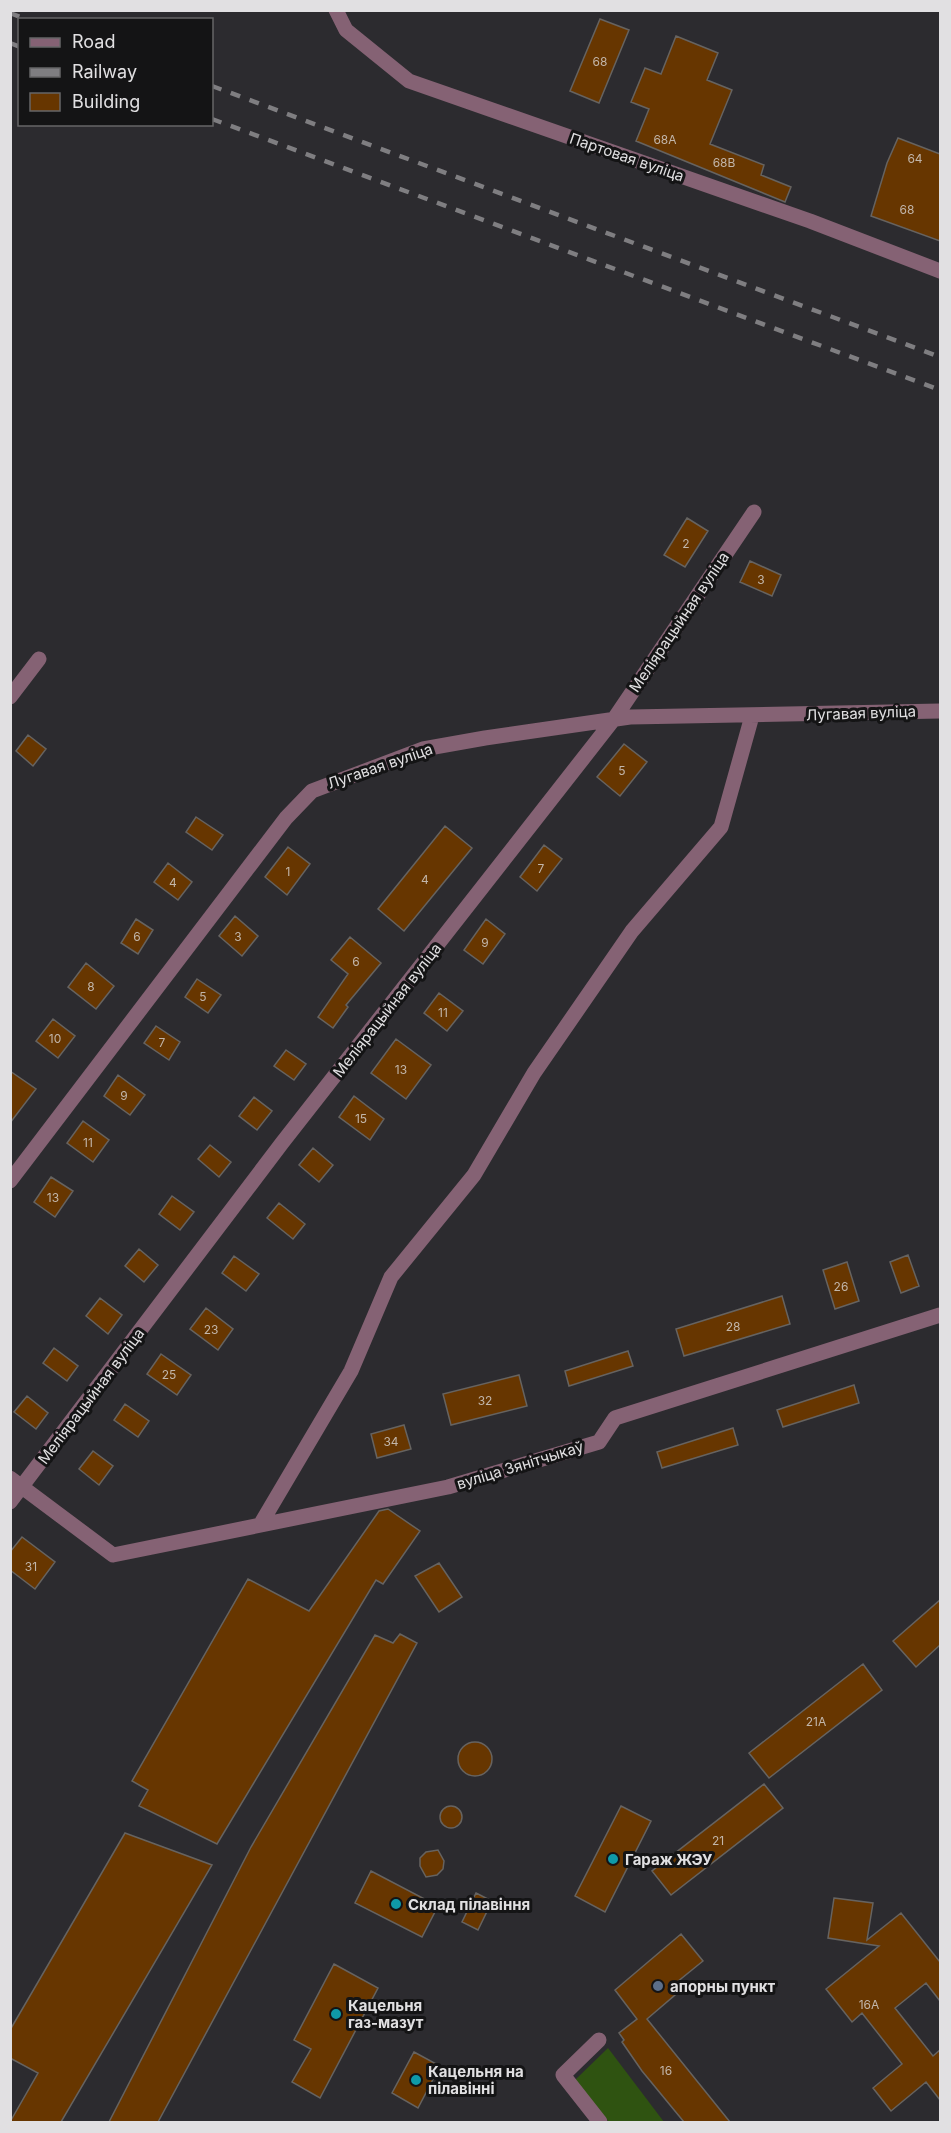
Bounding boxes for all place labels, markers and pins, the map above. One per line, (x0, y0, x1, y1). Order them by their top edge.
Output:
place label: Гараж ЖЭУ (625, 1850, 713, 1869)
marker: Гараж ЖЭУ (606, 1852, 620, 1866)
place label: Склад пілавіння (408, 1895, 530, 1914)
marker: Склад пілавіння (389, 1897, 403, 1911)
place label: апорны пункт (670, 1977, 776, 1996)
marker: апорны пункт (651, 1979, 665, 1993)
place label: Кацельня газ-мазут (348, 1996, 424, 2032)
marker: Кацельня газ-мазут (329, 2007, 343, 2021)
place label: Кацельня на пілавінні (428, 2062, 524, 2098)
marker: Кацельня на пілавінні (409, 2073, 423, 2087)

